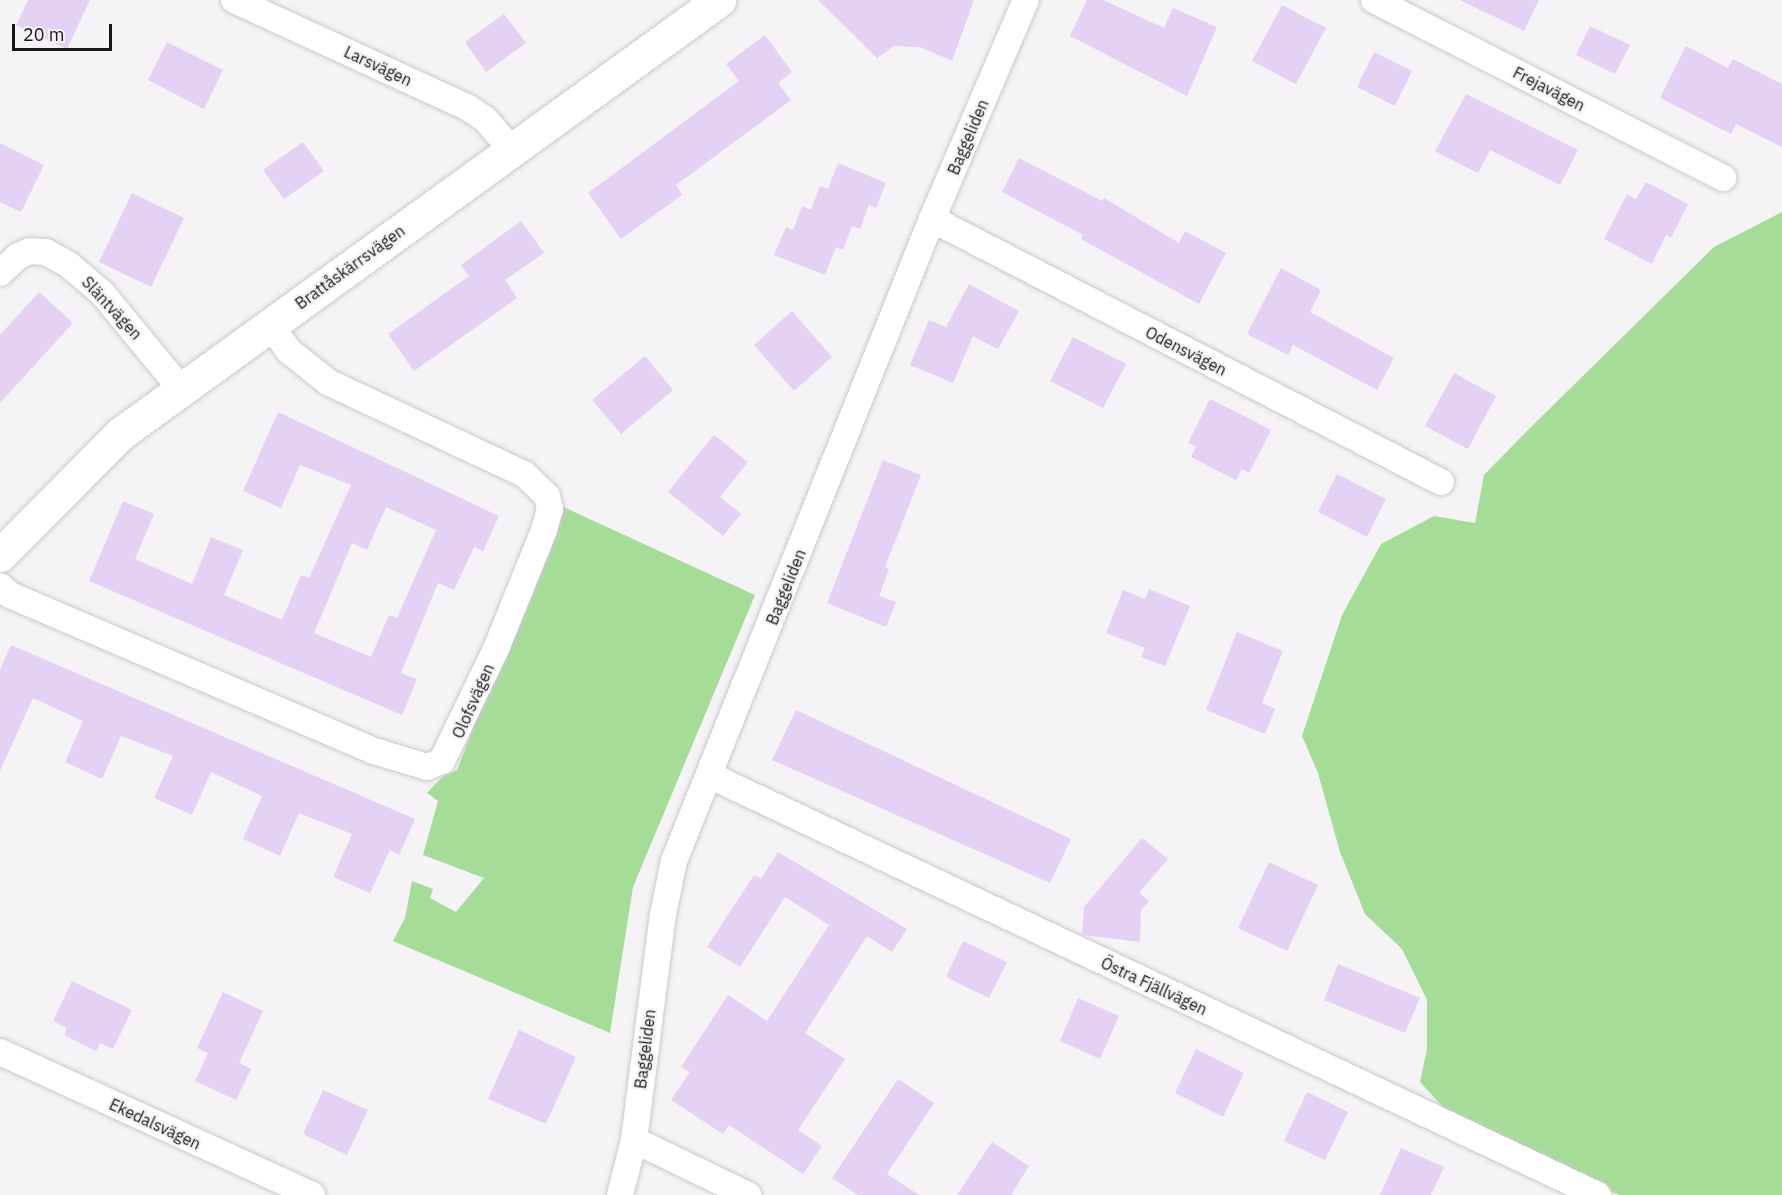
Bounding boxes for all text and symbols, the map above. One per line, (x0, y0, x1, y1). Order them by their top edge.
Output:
scale bar (15, 12, 116, 50)
text: 20 m (23, 23, 65, 46)
street label: Larsvägen (341, 42, 415, 90)
street label: Frejavägen (1510, 63, 1588, 115)
street label: Baggeliden (944, 96, 992, 178)
street label: Brattåskärrsvägen (291, 221, 409, 313)
street label: Släntvägen (78, 272, 146, 344)
street label: Odensvägen (1142, 322, 1230, 380)
street label: Baggeliden (762, 546, 810, 628)
street label: Olofsvägen (448, 661, 498, 741)
street label: Östra Fjällvägen (1098, 953, 1210, 1019)
street label: Baggeliden (631, 1008, 659, 1090)
street label: Ekedalsvägen (106, 1094, 204, 1154)

